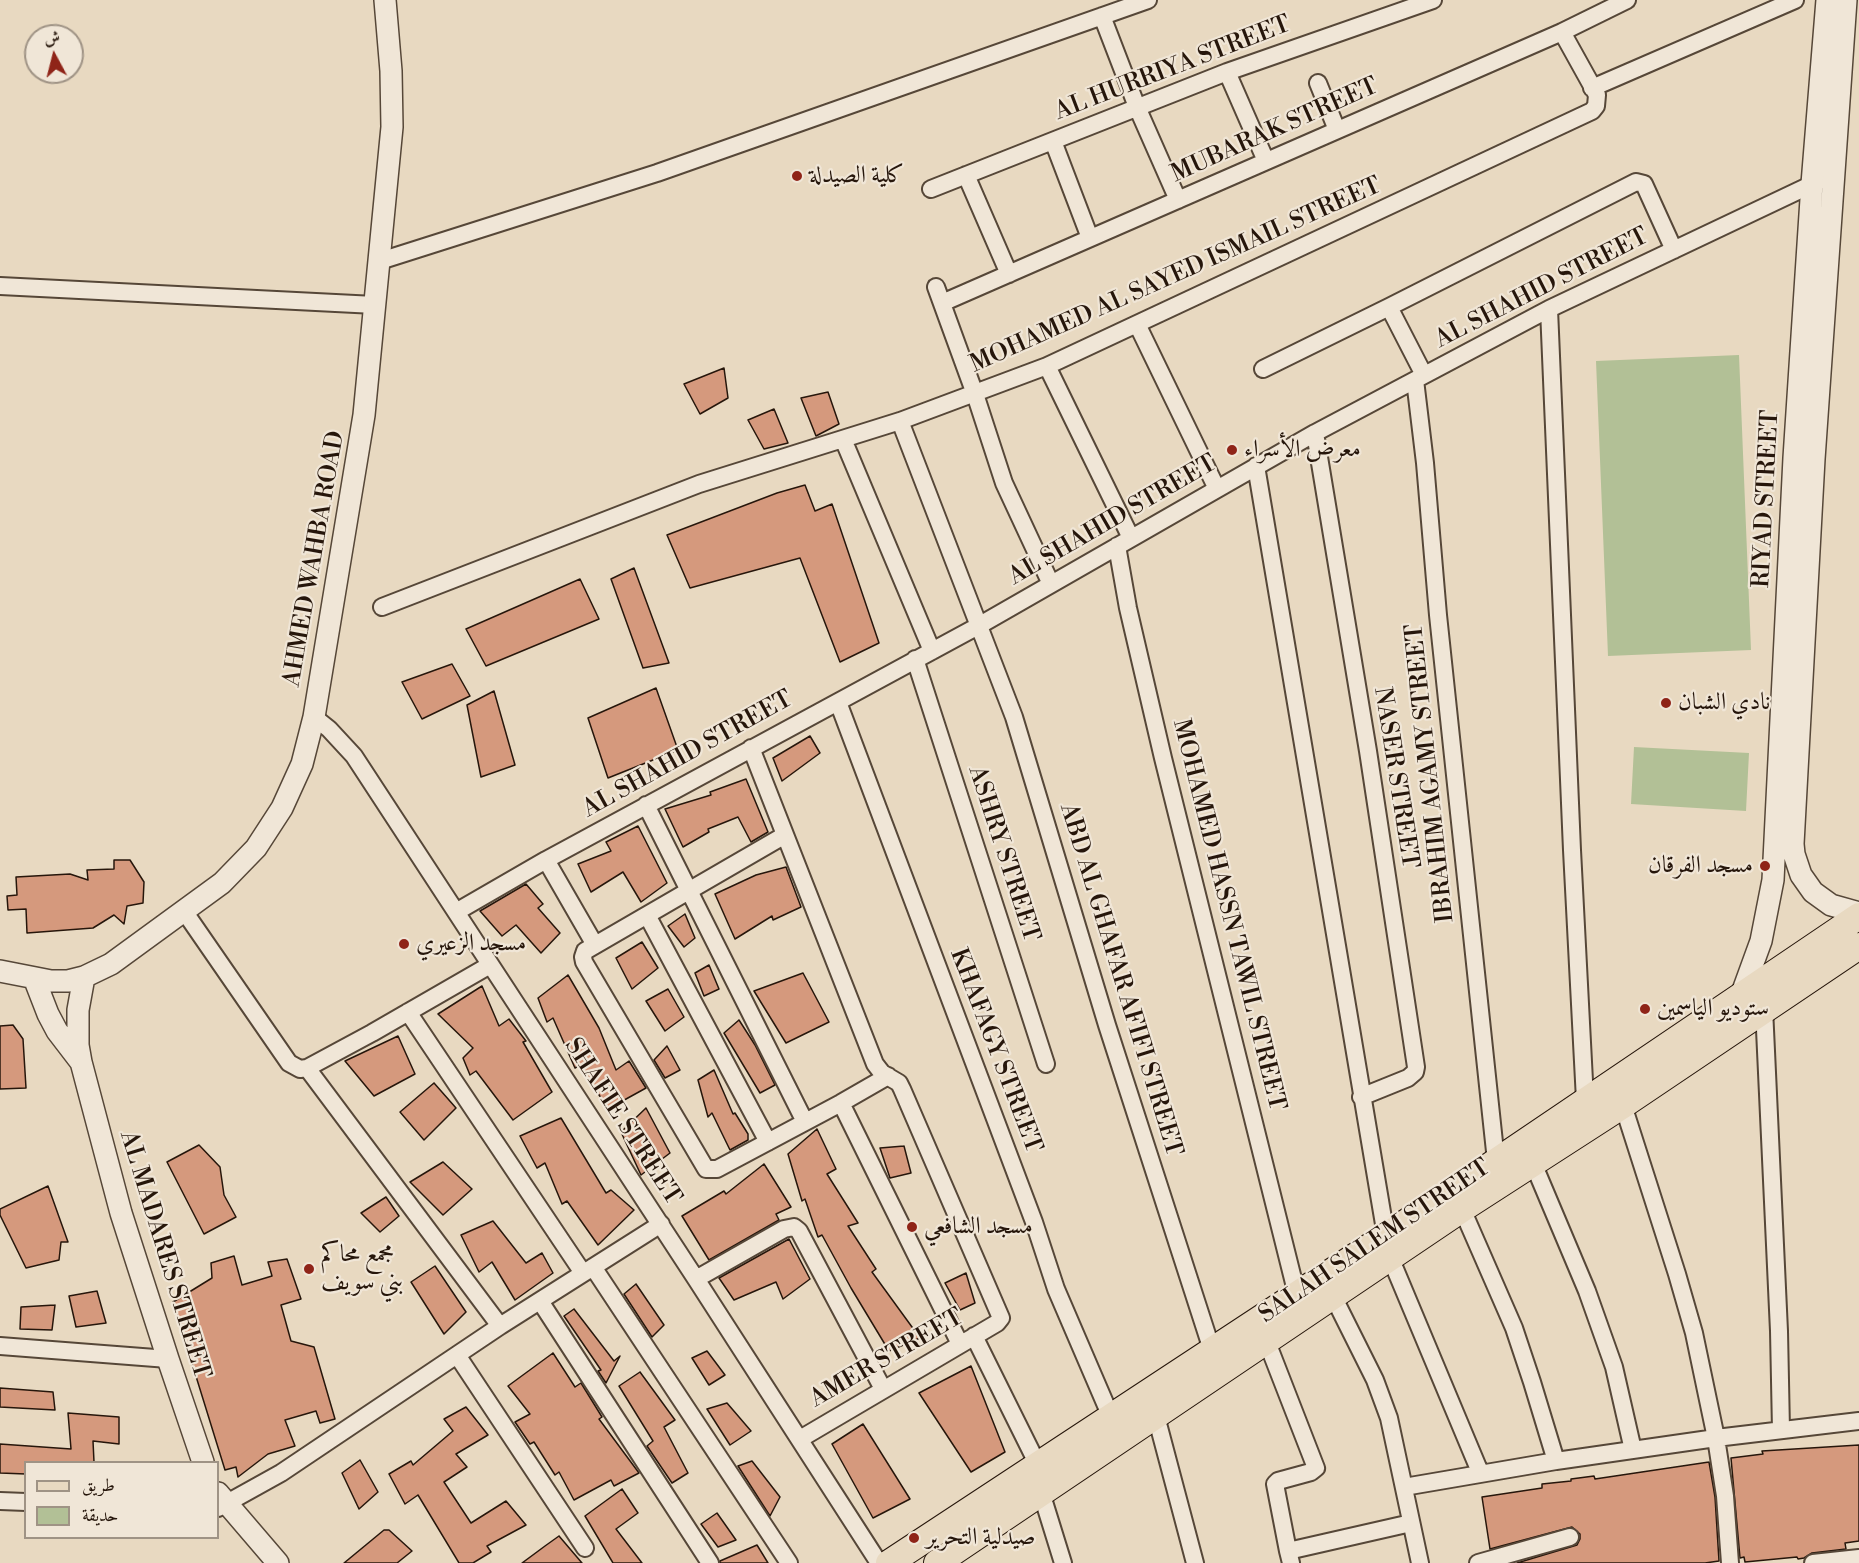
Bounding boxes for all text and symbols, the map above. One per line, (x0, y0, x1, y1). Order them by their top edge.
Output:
street label: AL HURRIYA STREET (1051, 11, 1295, 127)
north arrow (24, 24, 84, 84)
text: ش (43, 27, 61, 49)
street label: MUBARAK STREET (1167, 72, 1383, 190)
place label: كلية الصيدلة (809, 162, 905, 190)
marker: كلية الصيدلة (790, 169, 804, 183)
street label: MOHAMED AL SAYED ISMAIL STREET (966, 172, 1386, 380)
street label: AL SHAHID STREET (1431, 223, 1653, 355)
street label: RIYAD STREET (1748, 409, 1786, 589)
street label: AHMED WAHBA ROAD (278, 429, 352, 689)
place label: معرض الأسراء (1244, 436, 1361, 464)
marker: معرض الأسراء (1225, 443, 1239, 457)
street label: AL SHAHID STREET (1004, 450, 1222, 592)
street label: IBRAHIM AGAMY STREET (1401, 622, 1461, 924)
street label: AL SHAHID STREET (578, 685, 798, 825)
street label: NASER STREET (1366, 685, 1424, 871)
place label: نادي الشبان (1678, 689, 1770, 717)
marker: نادي الشبان (1659, 696, 1673, 710)
street label: MOHAMED HASSN TAWIL STREET (1165, 716, 1291, 1114)
street label: ASHRY STREET (961, 762, 1045, 946)
street label: ABD AL GHAFAR AFIFI STREET (1053, 800, 1187, 1160)
place label: مسجد الفرقان (1648, 852, 1753, 880)
marker: مسجد الفرقان (1758, 859, 1772, 873)
place label: مسجد الزعيري (416, 930, 526, 958)
marker: مسجد الزعيري (397, 937, 411, 951)
street label: KHAFAGY STREET (943, 945, 1047, 1157)
place label: ستوديو الياسمين (1657, 995, 1769, 1023)
marker: ستوديو الياسمين (1638, 1002, 1652, 1016)
street label: SHAFIE STREET (557, 1033, 687, 1211)
street label: AL MADARES STREET (113, 1128, 215, 1382)
street label: SALAH SALEM STREET (1254, 1154, 1496, 1330)
place label: مسجد الشافعي (924, 1213, 1033, 1241)
marker: مسجد الشافعي (905, 1220, 919, 1234)
place label: مجمع محاكم بني سويف (321, 1241, 404, 1297)
marker: مجمع محاكم بني سويف (302, 1262, 316, 1276)
street label: AMER STREET (805, 1303, 969, 1415)
legend (24, 1461, 219, 1539)
text: طريق (82, 1474, 115, 1497)
text: حديقة (82, 1504, 118, 1527)
place label: صيدلية التحرير (926, 1524, 1036, 1552)
marker: صيدلية التحرير (907, 1531, 921, 1545)

